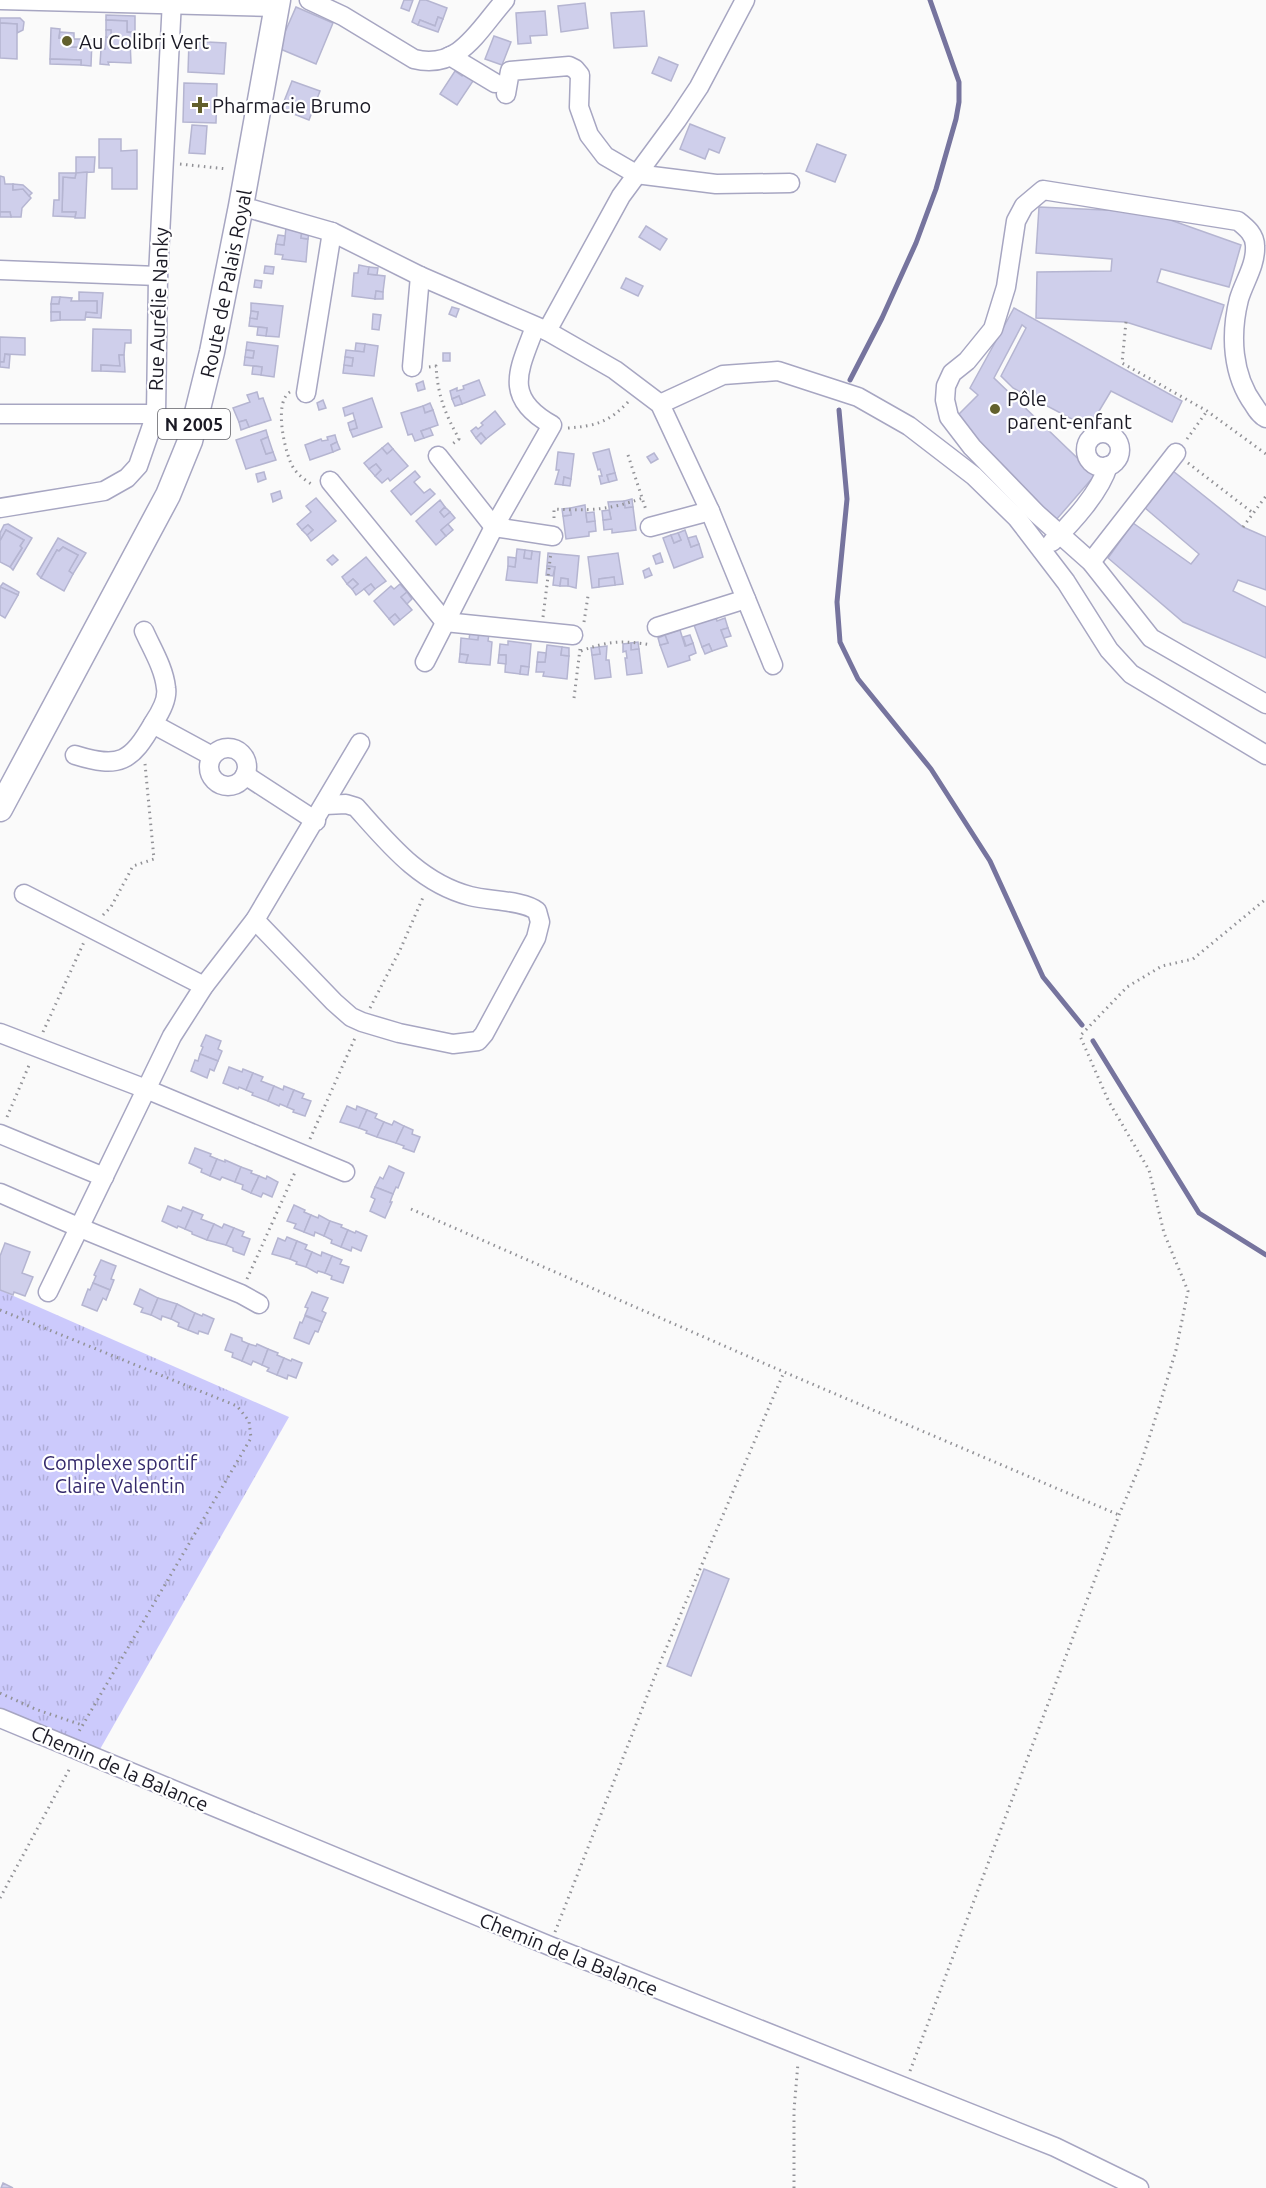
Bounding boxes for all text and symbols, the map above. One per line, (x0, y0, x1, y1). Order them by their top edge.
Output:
place label: Au Colibri Vert (79, 30, 209, 53)
marker: Au Colibri Vert (60, 34, 74, 48)
place label: Pharmacie Brumo (212, 94, 371, 117)
marker: Pharmacie Brumo (193, 98, 207, 112)
street label: Route de Palais Royal (195, 187, 255, 380)
street label: Rue Aurélie Nanky (144, 226, 172, 391)
place label: Pôle parent-enfant (1007, 387, 1132, 433)
marker: Pôle parent-enfant (988, 402, 1002, 416)
road number: N 2005 (158, 409, 230, 439)
park label: Complexe sportif Claire Valentin (43, 1451, 198, 1497)
street label: Chemin de la Balance (28, 1720, 212, 1816)
street label: Chemin de la Balance (476, 1908, 662, 2000)

